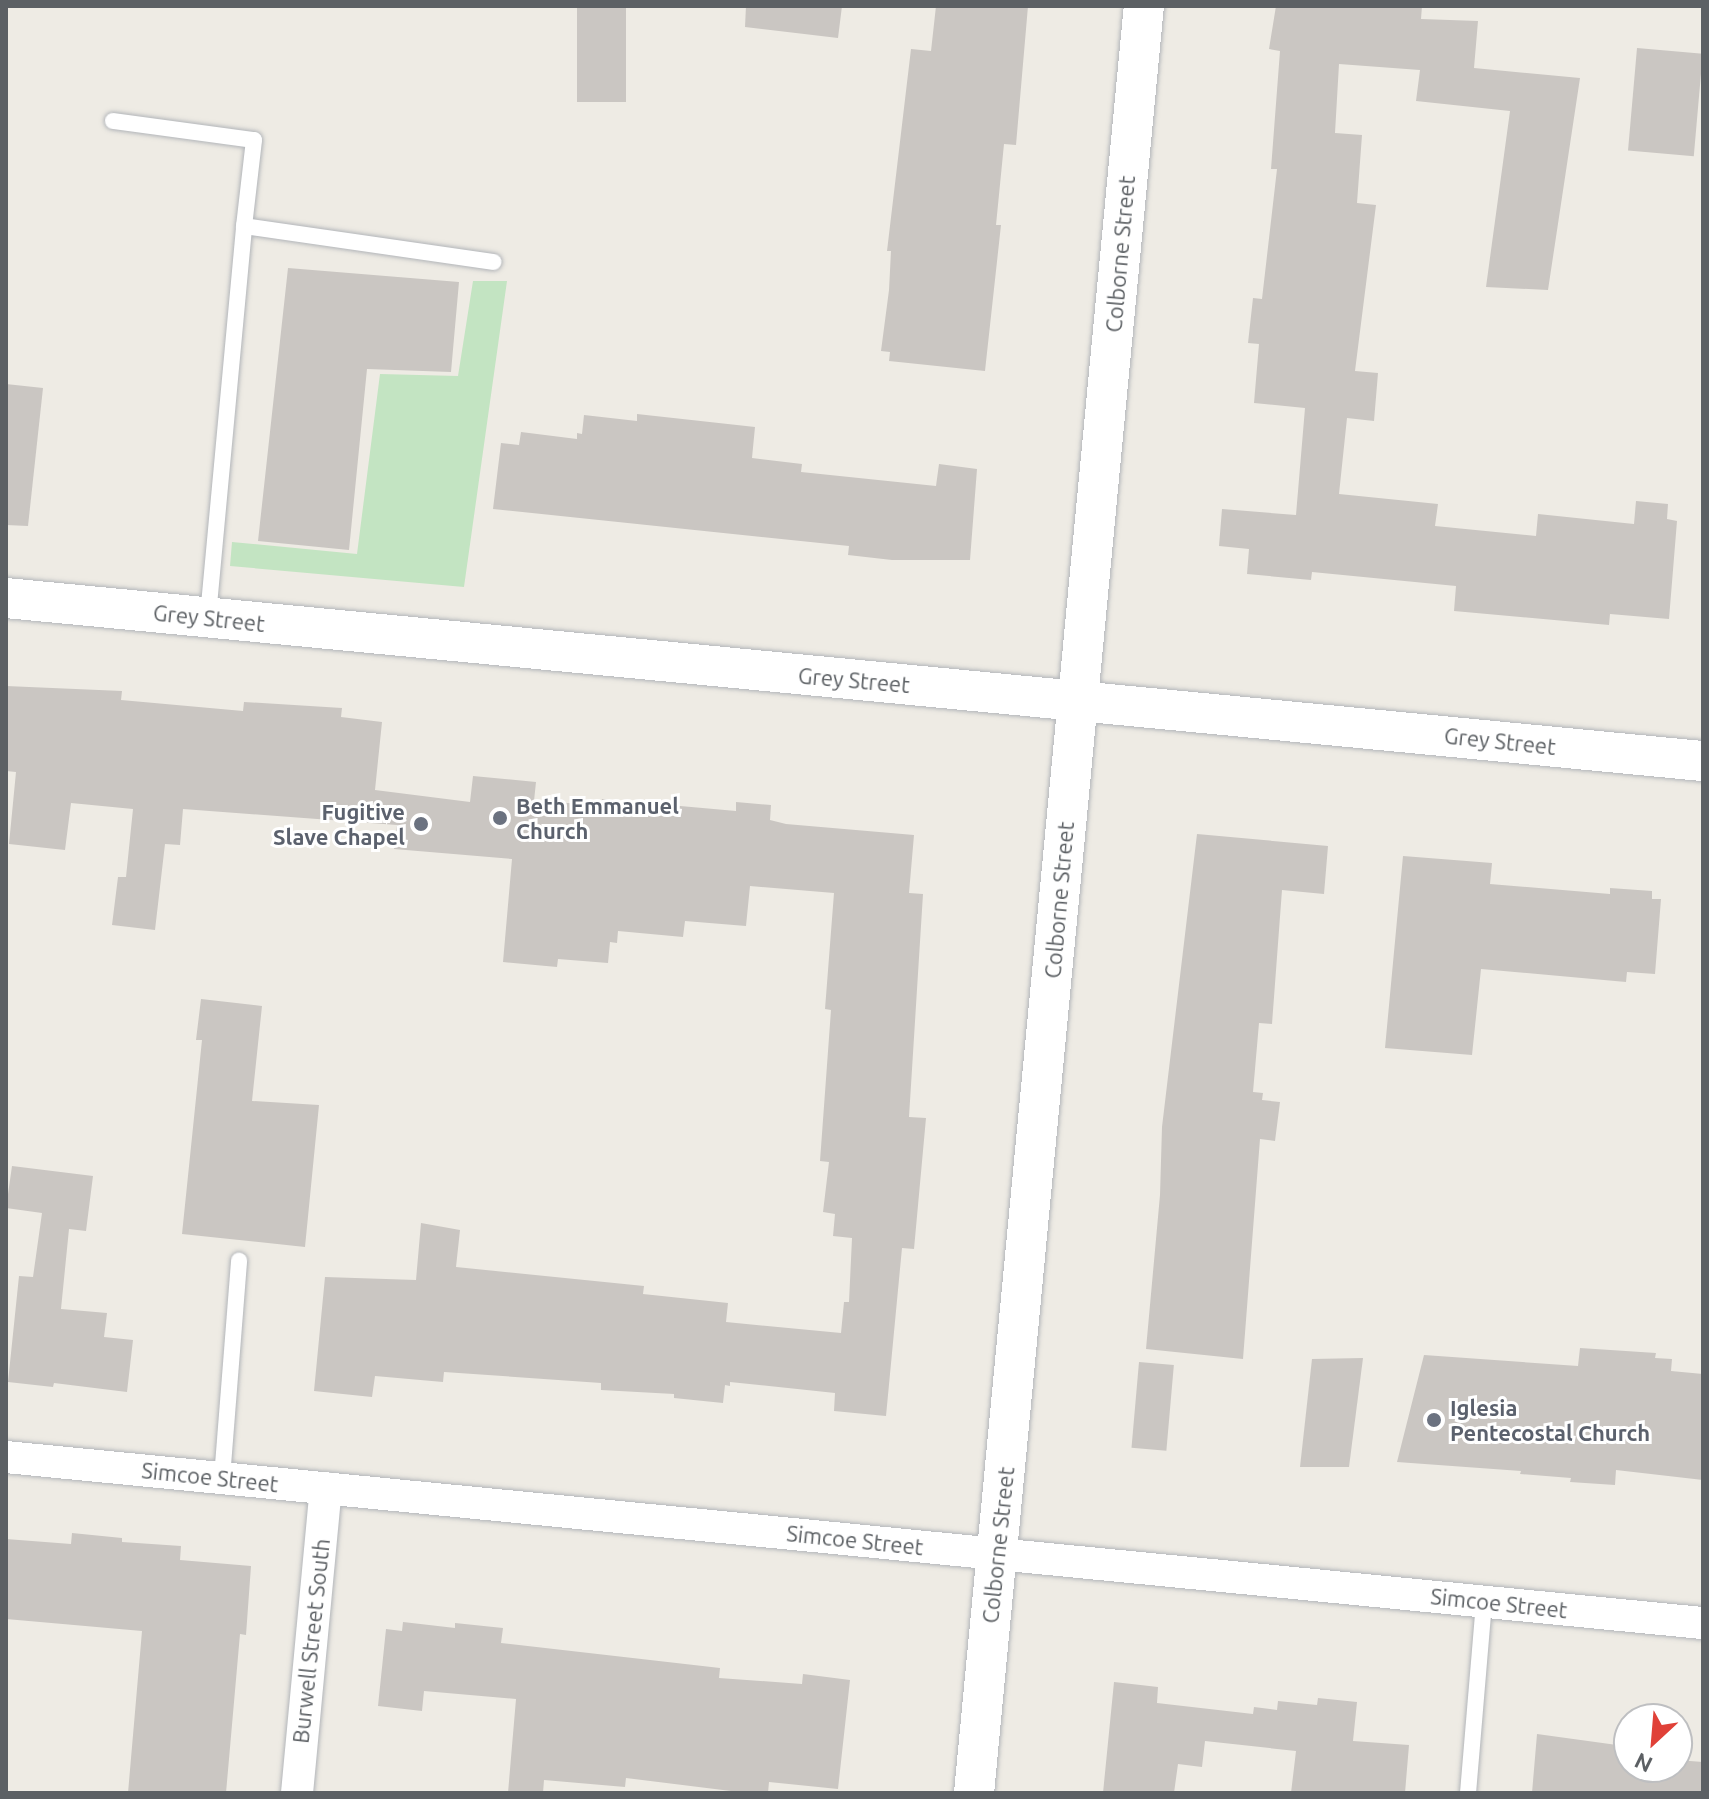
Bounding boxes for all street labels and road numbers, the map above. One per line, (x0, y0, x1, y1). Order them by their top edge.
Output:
street label: Colborne Street (1100, 174, 1140, 334)
street label: Grey Street (152, 599, 266, 637)
street label: Grey Street (797, 662, 911, 698)
street label: Grey Street (1443, 722, 1557, 760)
street label: Colborne Street (1039, 820, 1079, 980)
street label: Simcoe Street (140, 1457, 280, 1497)
street label: Colborne Street (977, 1465, 1019, 1625)
street label: Simcoe Street (785, 1520, 925, 1560)
street label: Burwell Street South (287, 1537, 335, 1745)
street label: Simcoe Street (1429, 1583, 1569, 1623)

